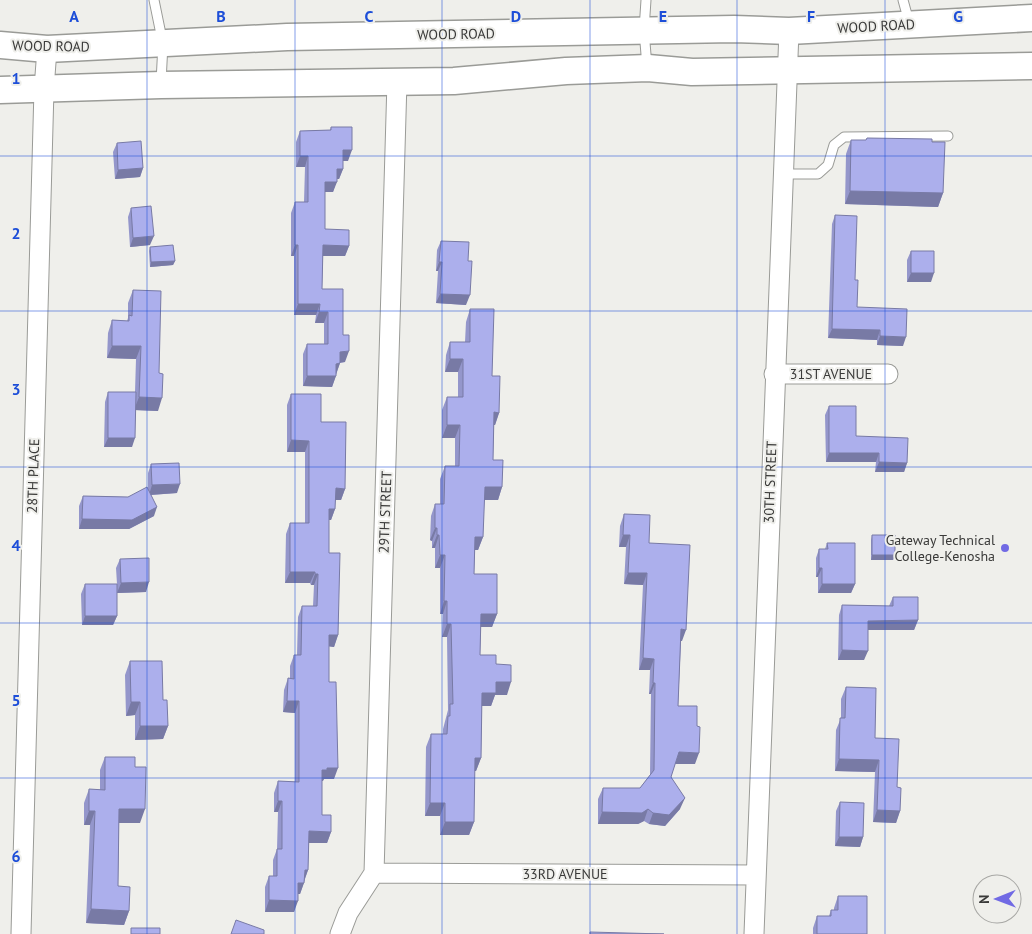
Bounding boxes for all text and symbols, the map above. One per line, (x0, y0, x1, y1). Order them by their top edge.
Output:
text: A (69, 6, 79, 26)
text: B (216, 6, 226, 26)
text: C (365, 6, 374, 26)
text: D (511, 6, 521, 26)
text: E (659, 6, 667, 26)
text: F (807, 6, 815, 26)
text: G (953, 6, 963, 26)
street label: WOOD ROAD (837, 15, 915, 37)
street label: WOOD ROAD (417, 24, 495, 44)
street label: WOOD ROAD (12, 36, 90, 56)
text: 1 (11, 68, 21, 88)
text: 2 (11, 223, 21, 243)
street label: 31ST AVENUE (790, 365, 872, 383)
text: 3 (11, 379, 21, 399)
street label: 28TH PLACE (23, 438, 43, 514)
street label: 30TH STREET (760, 440, 780, 524)
street label: 29TH STREET (375, 470, 395, 554)
place label: Gateway Technical College-Kenosha (886, 531, 995, 565)
text: 4 (11, 535, 21, 555)
marker: Gateway Technical College-Kenosha (999, 542, 1011, 554)
text: 5 (11, 690, 21, 710)
text: 6 (11, 846, 21, 866)
street label: 33RD AVENUE (522, 865, 608, 883)
north arrow (972, 874, 1022, 924)
text: N (975, 894, 993, 904)

